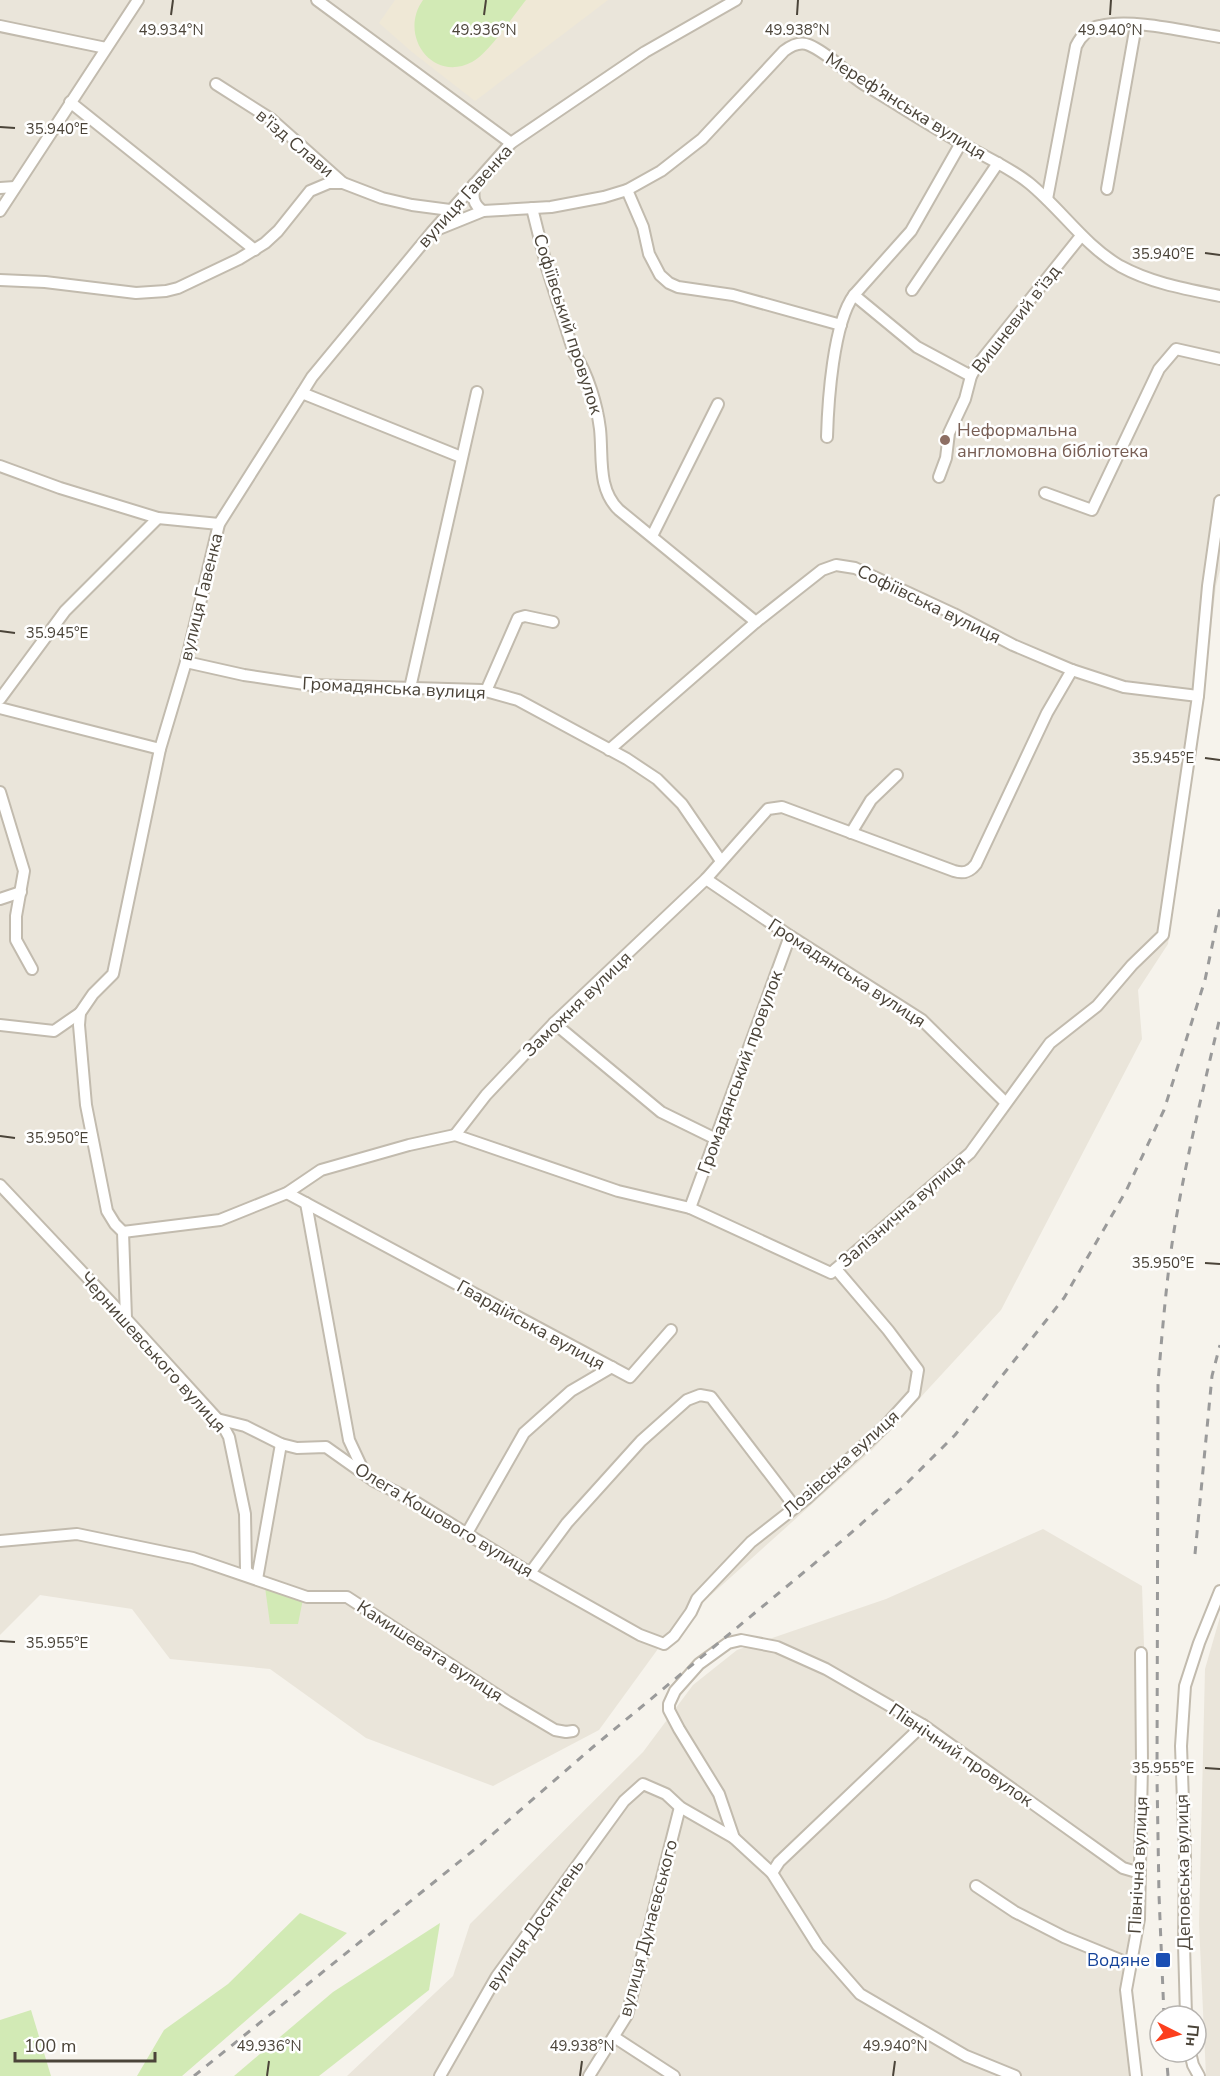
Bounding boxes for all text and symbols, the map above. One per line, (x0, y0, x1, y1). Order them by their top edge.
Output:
text: 49.934°N (138, 20, 204, 40)
text: 49.936°N (451, 20, 517, 40)
text: 49.938°N (764, 20, 830, 40)
text: 49.940°N (1077, 20, 1143, 40)
street label: Мереф'янська вулиця (821, 47, 991, 165)
street label: в'їзд Слави (251, 103, 339, 183)
text: 35.940°E (26, 119, 88, 139)
street label: вулиця Гавенка (412, 139, 518, 253)
street label: Софіївський провулок (527, 231, 609, 418)
text: 35.940°E (1132, 244, 1194, 264)
street label: Вишневий в’їзд (966, 260, 1066, 378)
place label: Неформальна англомовна бібліотека (957, 418, 1148, 463)
marker: Неформальна англомовна бібліотека (938, 433, 952, 447)
street label: вулиця Гавенка (174, 531, 228, 663)
street label: Софіївська вулиця (853, 559, 1005, 649)
text: 35.945°E (26, 623, 88, 643)
street label: Громадянська вулиця (302, 671, 486, 705)
text: 35.945°E (1132, 748, 1194, 768)
street label: Громадянська вулиця (763, 913, 931, 1033)
street label: Заможня вулиця (517, 946, 637, 1062)
street label: Громадянський провулок (692, 966, 788, 1177)
text: 35.950°E (26, 1128, 88, 1148)
street label: Залізнична вулиця (833, 1149, 971, 1273)
text: 35.950°E (1132, 1253, 1194, 1273)
street label: Чернишевського вулиця (74, 1267, 232, 1437)
street label: Гвардійська вулиця (453, 1274, 609, 1376)
street label: Лозівська вулиця (778, 1404, 904, 1522)
street label: Олега Кошового вулиця (350, 1457, 538, 1583)
street label: Камишевата вулиця (352, 1595, 508, 1707)
text: 35.955°E (26, 1633, 88, 1653)
street label: Північний провулок (884, 1698, 1038, 1812)
text: 35.955°E (1132, 1758, 1194, 1778)
street label: Деповська вулиця (1170, 1794, 1196, 1950)
street label: Північна вулиця (1122, 1796, 1154, 1934)
street label: вулиця Дунаєвського (613, 1837, 683, 2019)
street label: вулиця Досягнень (481, 1854, 589, 1996)
place label: Водяне (1087, 1948, 1150, 1972)
marker: Водяне (1154, 1951, 1172, 1969)
north arrow (1148, 2004, 1208, 2064)
text: Пн (1180, 2023, 1204, 2048)
scale bar (15, 2025, 154, 2063)
text: 100 m (24, 2034, 76, 2058)
text: 49.936°N (236, 2036, 302, 2056)
text: 49.938°N (549, 2036, 615, 2056)
text: 49.940°N (862, 2036, 928, 2056)

